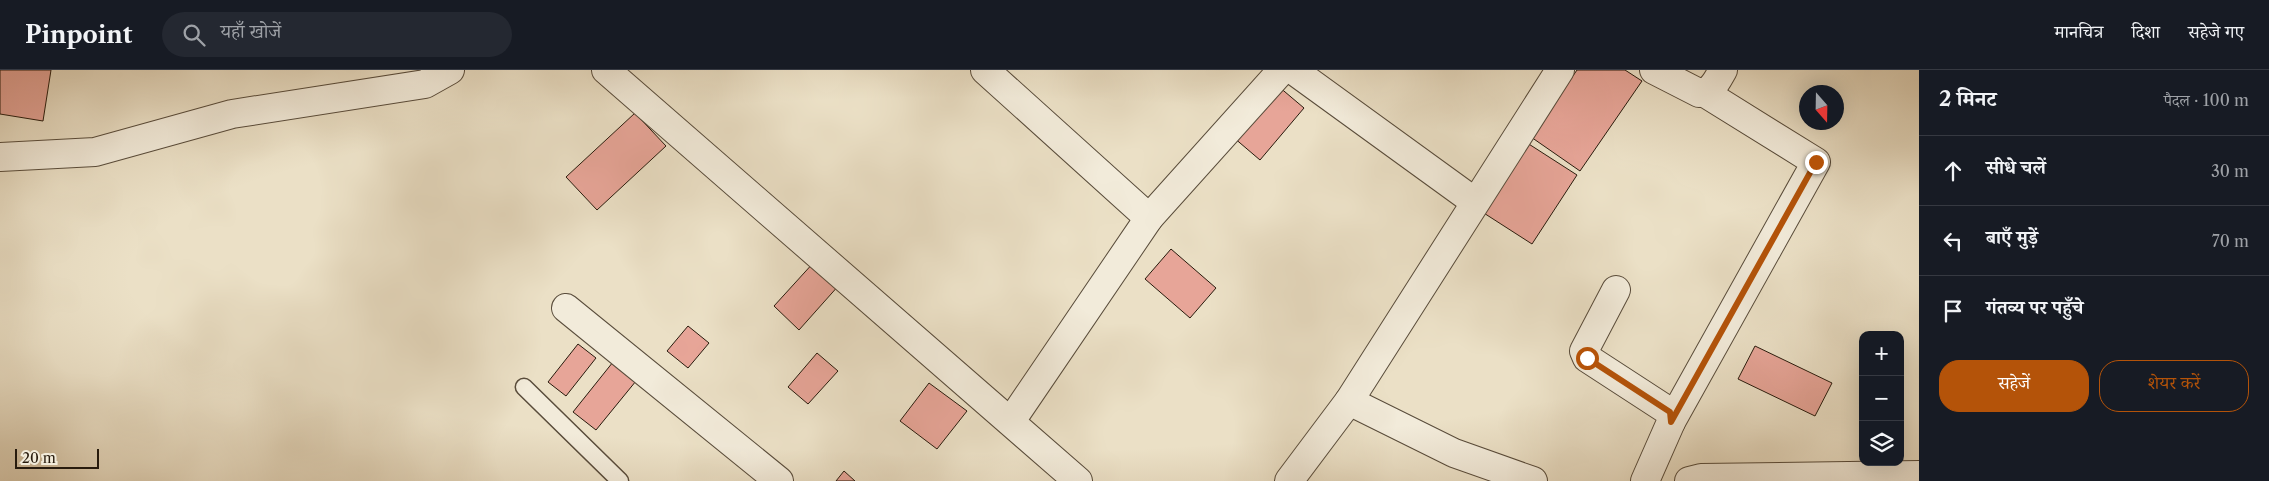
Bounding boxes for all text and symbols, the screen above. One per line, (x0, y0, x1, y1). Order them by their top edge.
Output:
search box (162, 12, 512, 57)
text: Pinpoint (25, 20, 132, 49)
text: यहाँ खोजें (220, 20, 281, 43)
icon: search (180, 21, 208, 49)
text: मानचित्र (2055, 21, 2103, 43)
text: दिशा (2131, 21, 2160, 43)
text: सहेजे गए (2188, 21, 2244, 43)
north arrow (1799, 85, 1844, 130)
text: 2 मिनट (1939, 86, 1996, 111)
text: पैदल · 100 m (2164, 90, 2249, 110)
route end (1805, 151, 1828, 174)
text: सीधे चलें (1986, 156, 2046, 179)
icon: ahead (1939, 157, 1967, 185)
text: 30 m (2211, 161, 2249, 181)
text: बाएँ मुड़ें (1986, 226, 2038, 249)
icon: left (1939, 227, 1967, 255)
text: 70 m (2212, 231, 2249, 251)
text: गंतव्य पर पहुँचे (1986, 296, 2083, 319)
icon: arrive (1939, 297, 1967, 325)
map controls (1859, 331, 1904, 466)
button: + (1859, 331, 1904, 376)
route start (1576, 347, 1599, 370)
button: सहेजें (1939, 360, 2089, 412)
button: शेयर करें (2099, 360, 2249, 412)
button: − (1859, 376, 1904, 421)
button: layers (1859, 421, 1904, 466)
scale bar (15, 446, 99, 469)
text: 20 m (22, 449, 56, 467)

